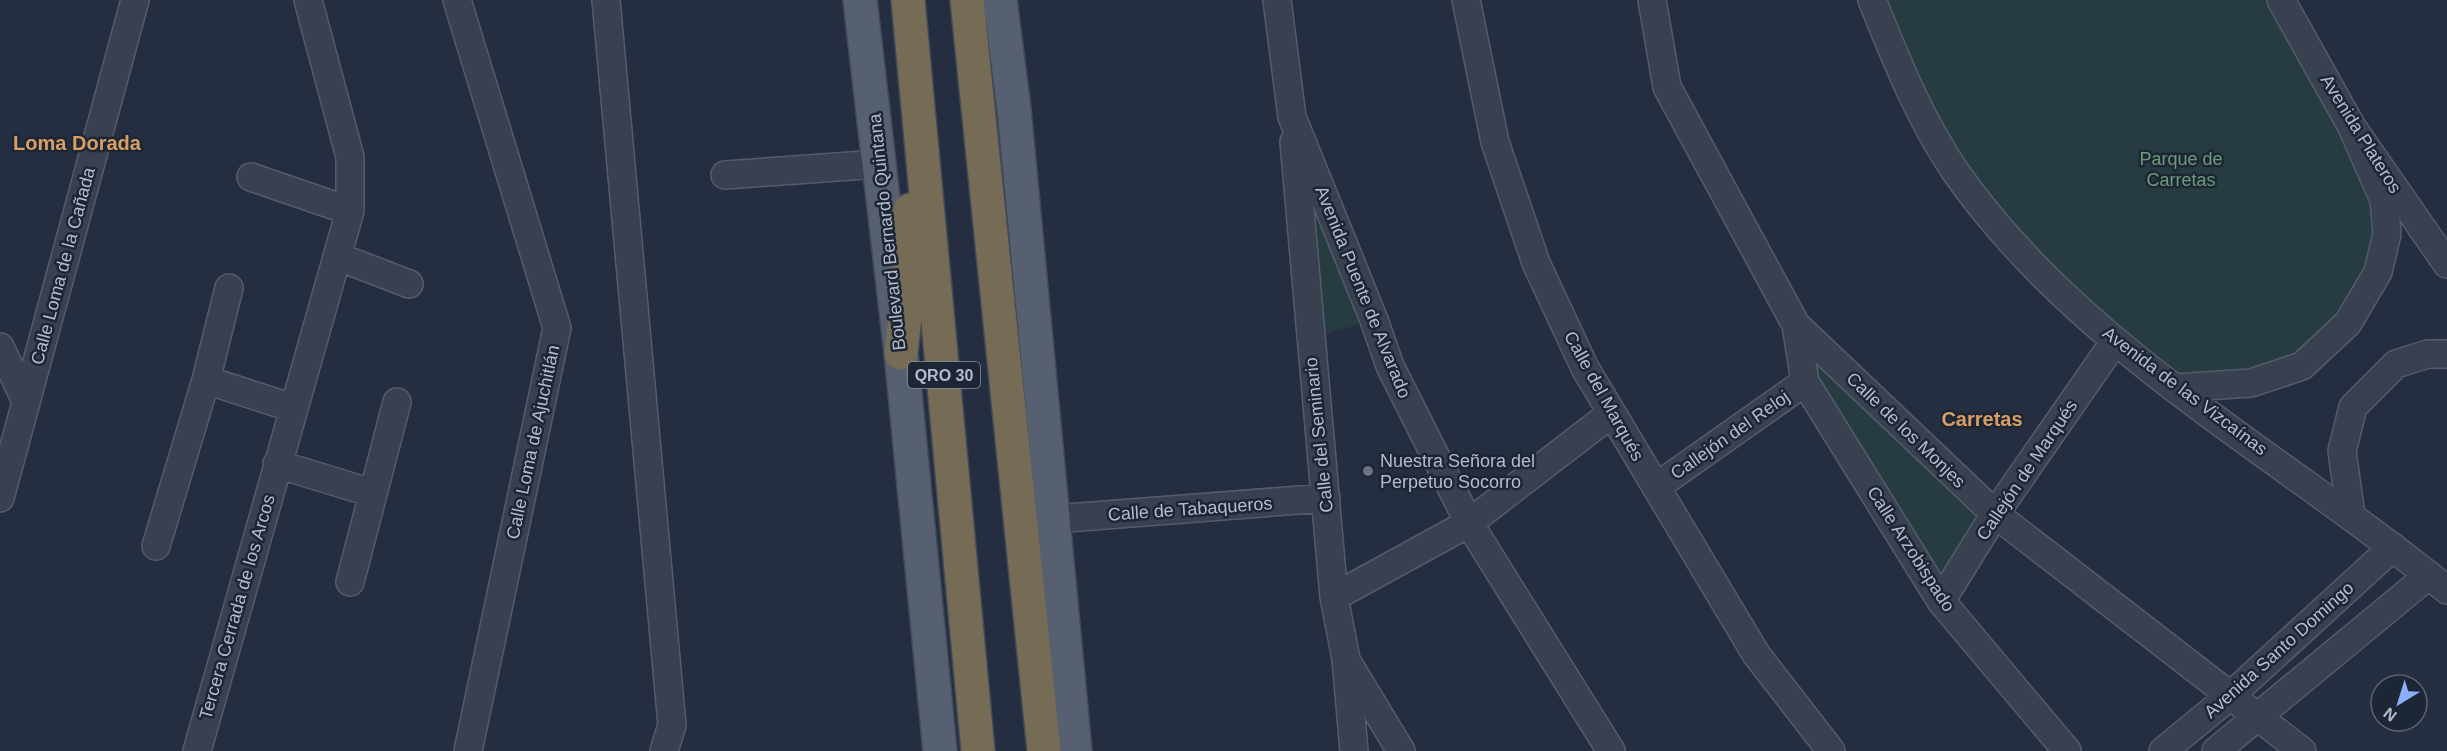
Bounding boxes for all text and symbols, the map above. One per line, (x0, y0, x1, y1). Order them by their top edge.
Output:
street label: Avenida Plateros (2317, 71, 2405, 197)
street label: Boulevard Bernardo Quintana (865, 112, 909, 351)
district label: Loma Dorada (13, 132, 142, 154)
park label: Parque de Carretas (2139, 149, 2223, 190)
street label: Calle Loma de la Cañada (27, 164, 99, 367)
street label: Avenida Puente de Alvarado (1311, 183, 1415, 401)
street label: Avenida de las Vizcaínas (2099, 323, 2271, 459)
street label: Calle del Marqués (1560, 328, 1648, 464)
street label: Calle Loma de Ajuchitlán (503, 343, 563, 541)
street label: Calle del Seminario (1301, 356, 1337, 514)
road number: QRO 30 (908, 362, 980, 388)
street label: Calle de los Monjes (1843, 368, 1969, 492)
street label: Callejón del Reloj (1667, 387, 1793, 483)
street label: Callejón de Marqués (1973, 396, 2081, 544)
district label: Carretas (1941, 408, 2023, 430)
place label: Nuestra Señora del Perpetuo Socorro (1380, 451, 1535, 492)
marker: Nuestra Señora del Perpetuo Socorro (1361, 464, 1375, 478)
street label: Calle Arzobispado (1863, 483, 1959, 615)
street label: Tercera Cerrada de los Arcos (195, 492, 279, 722)
street label: Calle de Tabaqueros (1107, 493, 1273, 525)
street label: Avenida Santo Domingo (2200, 578, 2358, 722)
north arrow (2369, 673, 2429, 733)
text: N (2380, 704, 2400, 725)

